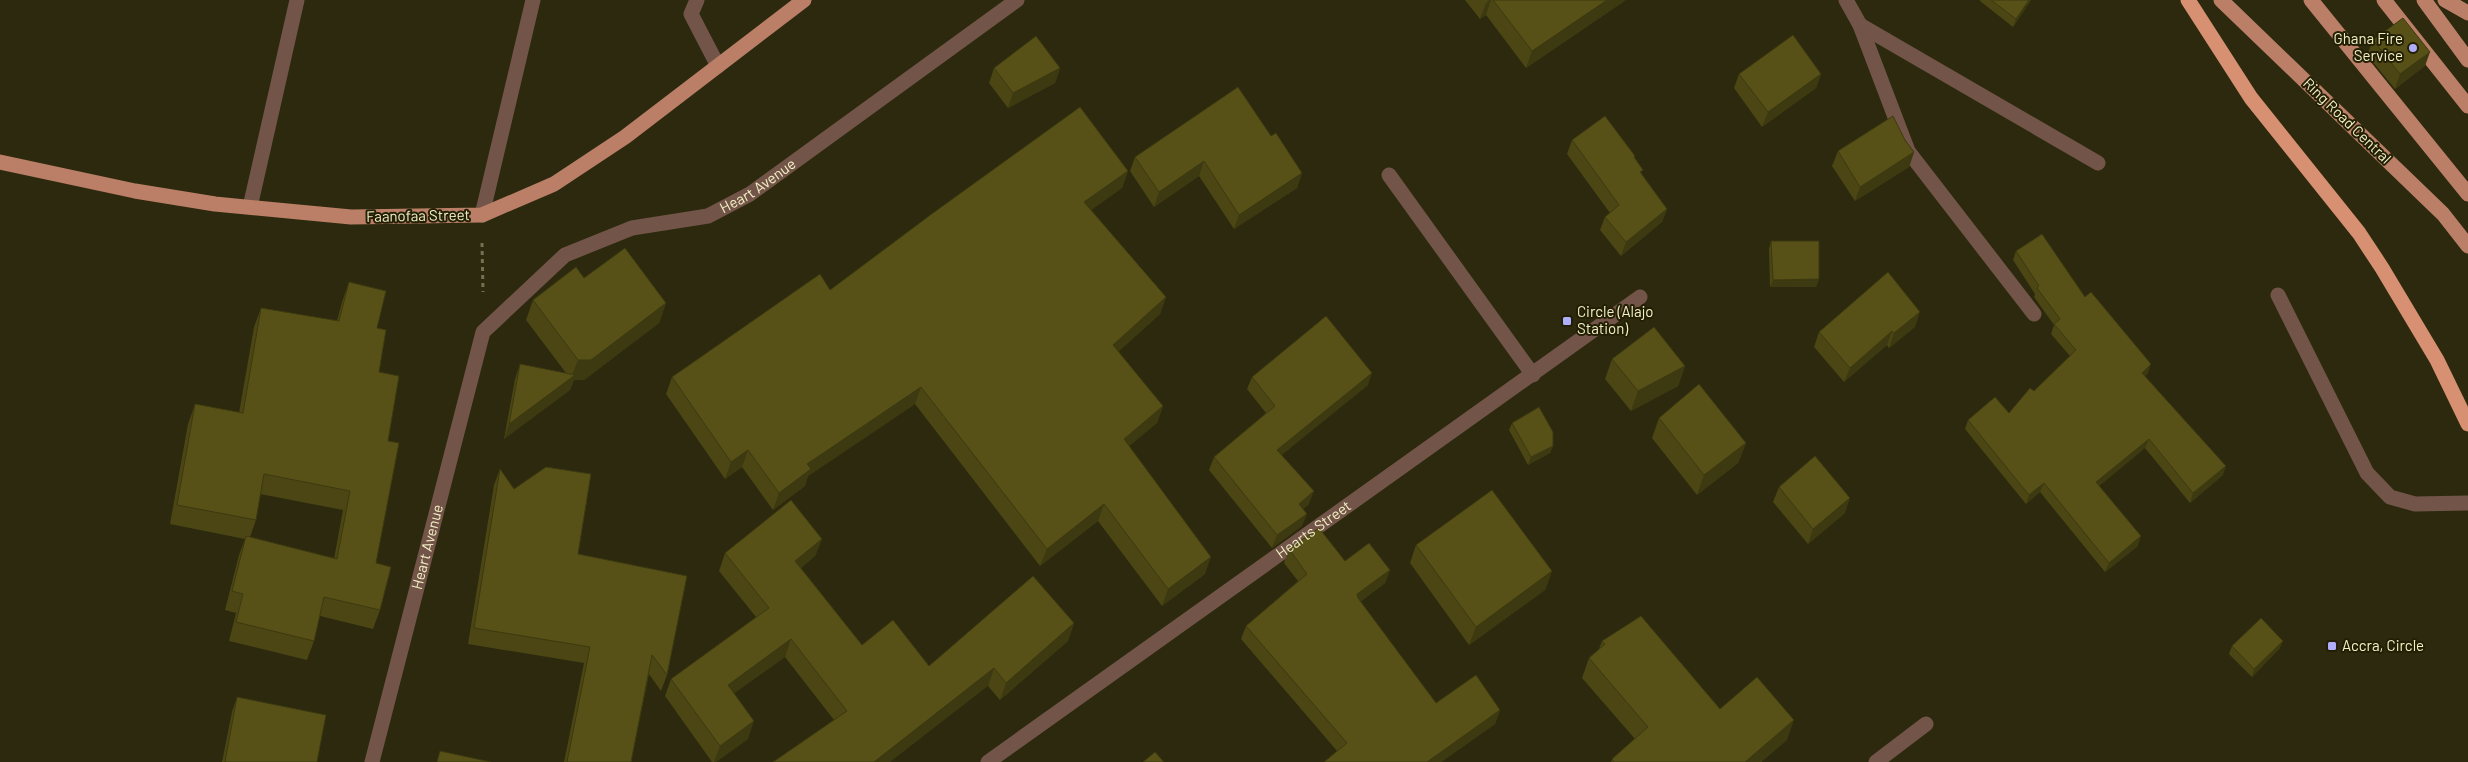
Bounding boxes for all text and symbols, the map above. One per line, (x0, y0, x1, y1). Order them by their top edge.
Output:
place label: Ghana Fire Service (2334, 29, 2403, 64)
marker: Ghana Fire Service (2407, 42, 2419, 54)
street label: Ring Road Central (2300, 74, 2395, 167)
street label: Heart Avenue (716, 154, 799, 216)
street label: Faanofaa Street (366, 205, 470, 225)
place label: Circle (Alajo Station) (1577, 302, 1654, 337)
marker: Circle (Alajo Station) (1561, 315, 1573, 327)
street label: Hearts Street (1272, 496, 1354, 562)
street label: Heart Avenue (407, 502, 446, 591)
place label: Accra, Circle (2342, 636, 2424, 654)
marker: Accra, Circle (2326, 640, 2338, 652)

